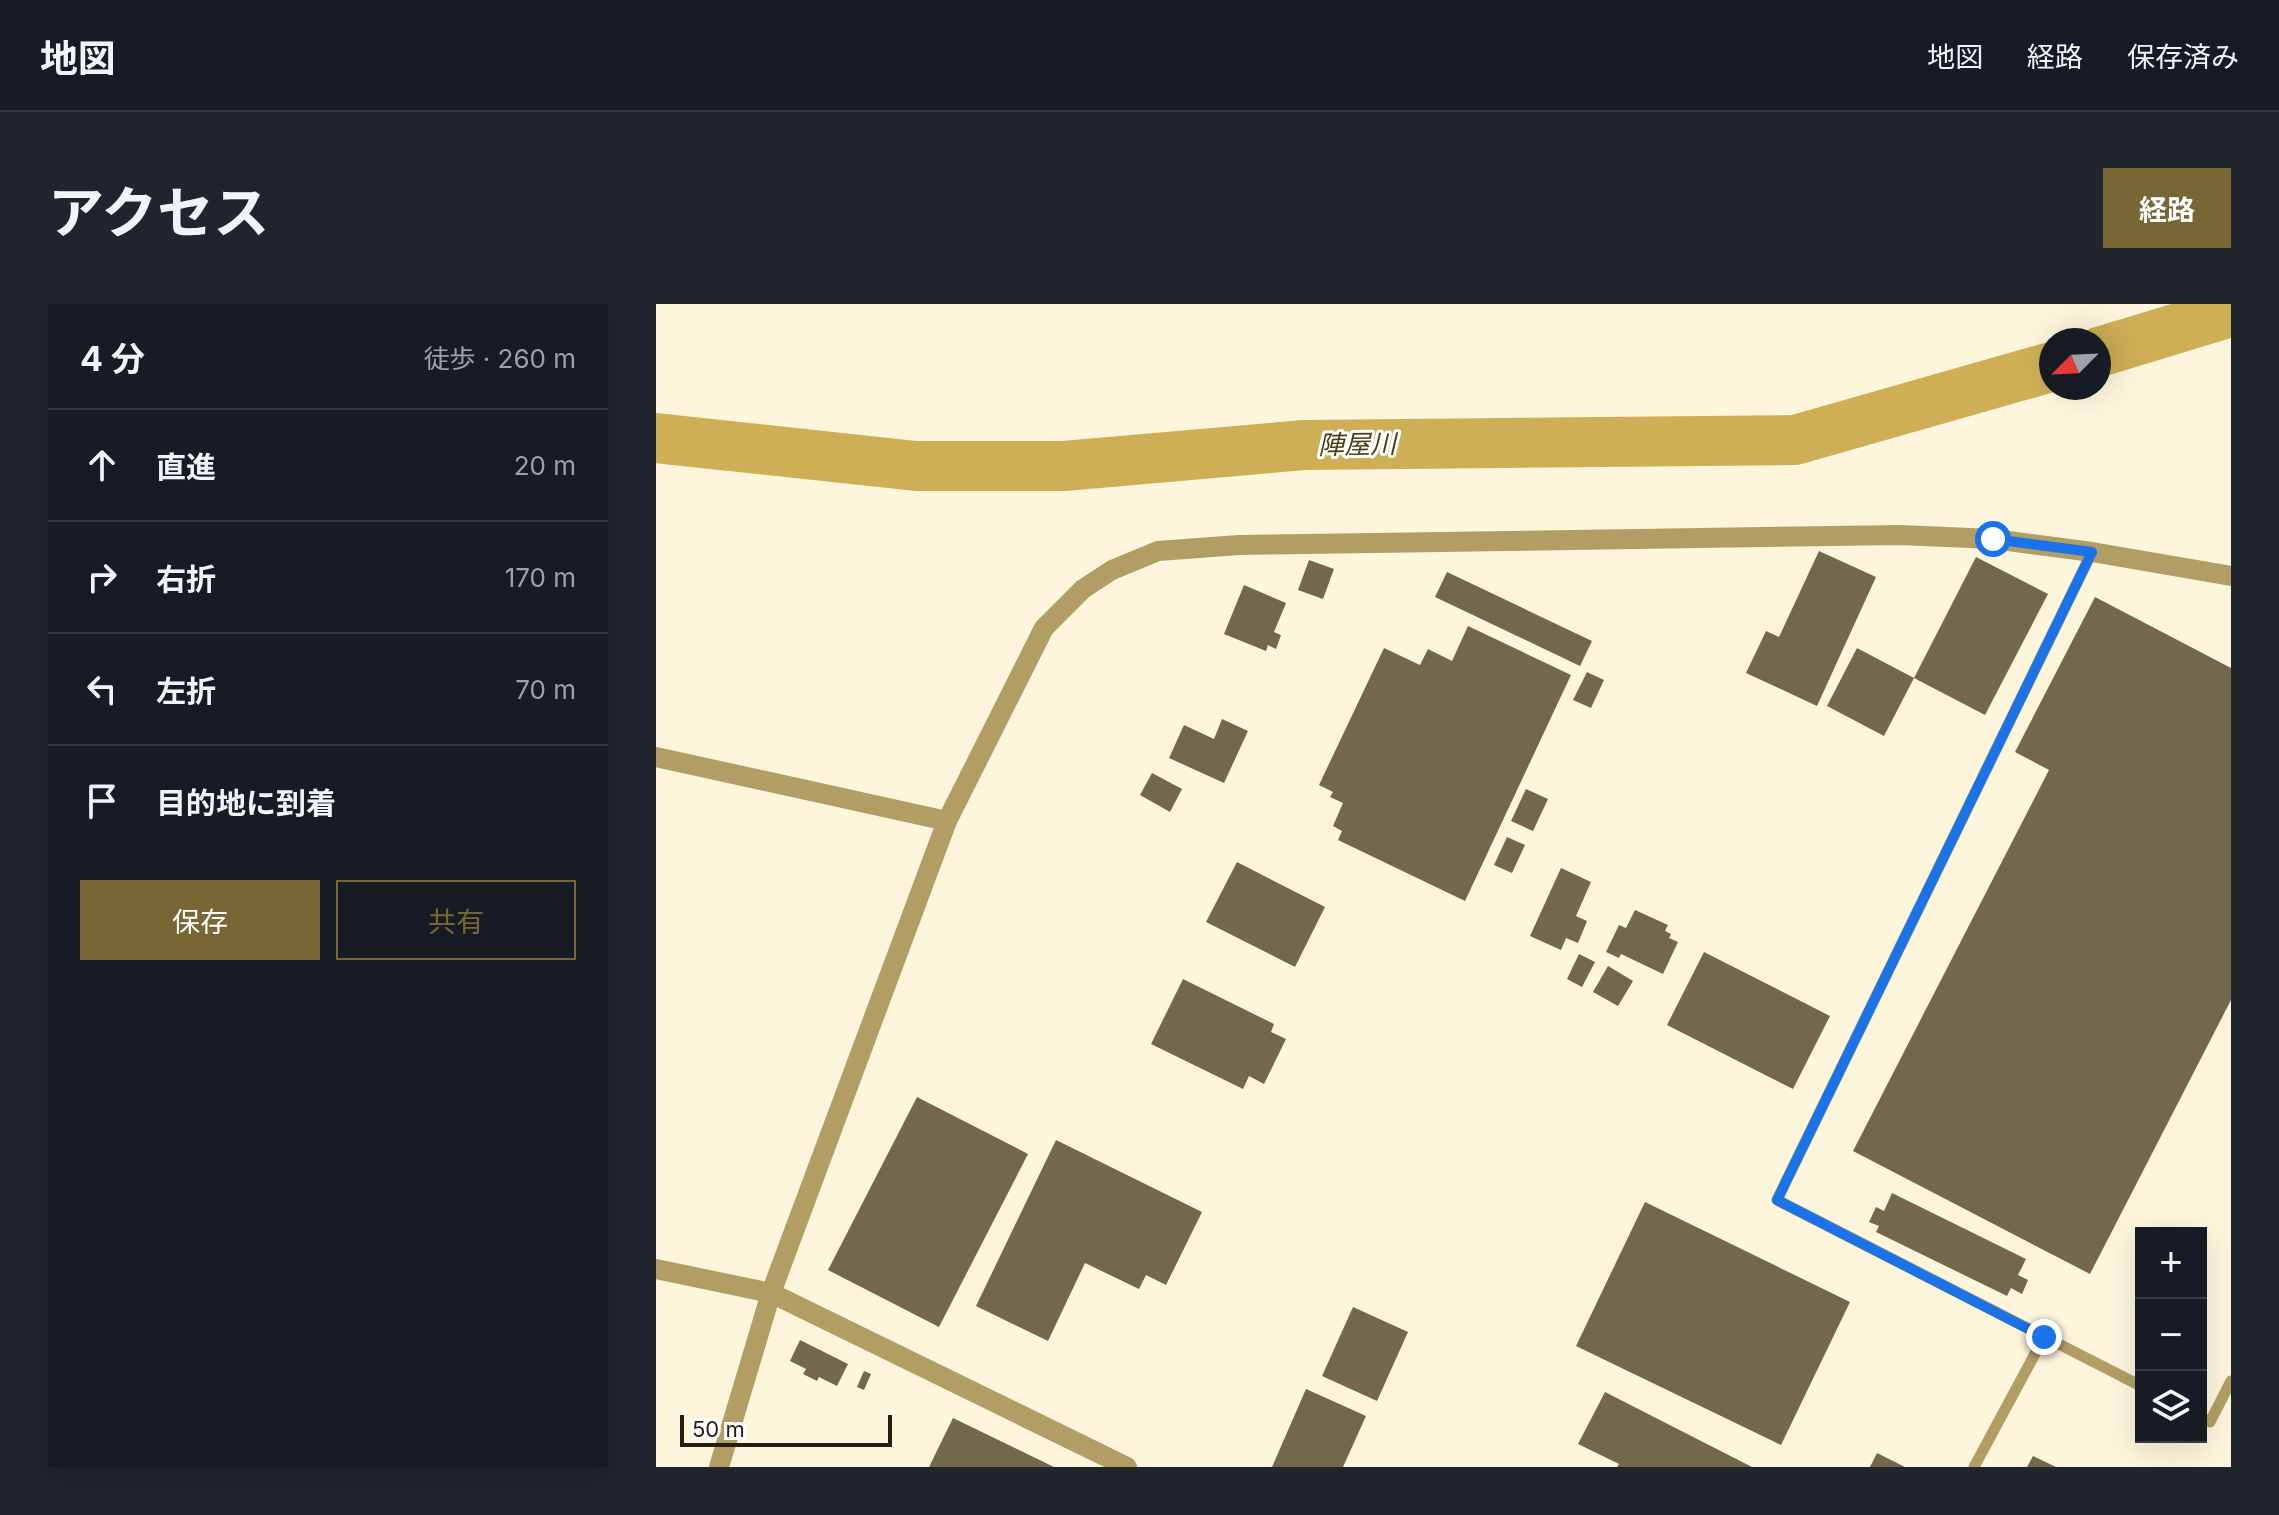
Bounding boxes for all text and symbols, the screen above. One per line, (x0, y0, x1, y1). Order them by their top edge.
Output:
text: 地図 (40, 35, 116, 81)
text: 地図 (1927, 40, 1983, 74)
text: 経路 (2027, 40, 2083, 74)
text: 保存済み (2127, 40, 2239, 74)
button: 経路 (2103, 168, 2231, 248)
text: アクセス (48, 179, 269, 247)
north arrow (2039, 328, 2111, 400)
text: 4 分 (80, 338, 145, 379)
text: 徒歩 · 260 m (423, 343, 576, 374)
water label: 陣屋川 (1318, 428, 1399, 460)
icon: ahead (80, 443, 124, 487)
text: 直進 (156, 449, 216, 485)
text: 20 m (514, 450, 576, 481)
route start (1975, 521, 2011, 557)
icon: right (80, 555, 124, 599)
text: 右折 (156, 561, 216, 597)
text: 170 m (505, 562, 576, 593)
icon: left (80, 667, 124, 711)
text: 左折 (156, 673, 216, 709)
text: 70 m (515, 674, 576, 705)
icon: arrive (80, 779, 124, 823)
text: 目的地に到着 (156, 785, 336, 821)
button: 保存 (80, 880, 320, 960)
button: 共有 (336, 880, 576, 960)
map controls (2135, 1227, 2207, 1443)
button: + (2135, 1227, 2207, 1299)
button: − (2135, 1299, 2207, 1371)
route end (2026, 1319, 2062, 1355)
button: layers (2135, 1371, 2207, 1443)
scale bar (680, 1411, 892, 1447)
text: 50 m (692, 1416, 745, 1442)

